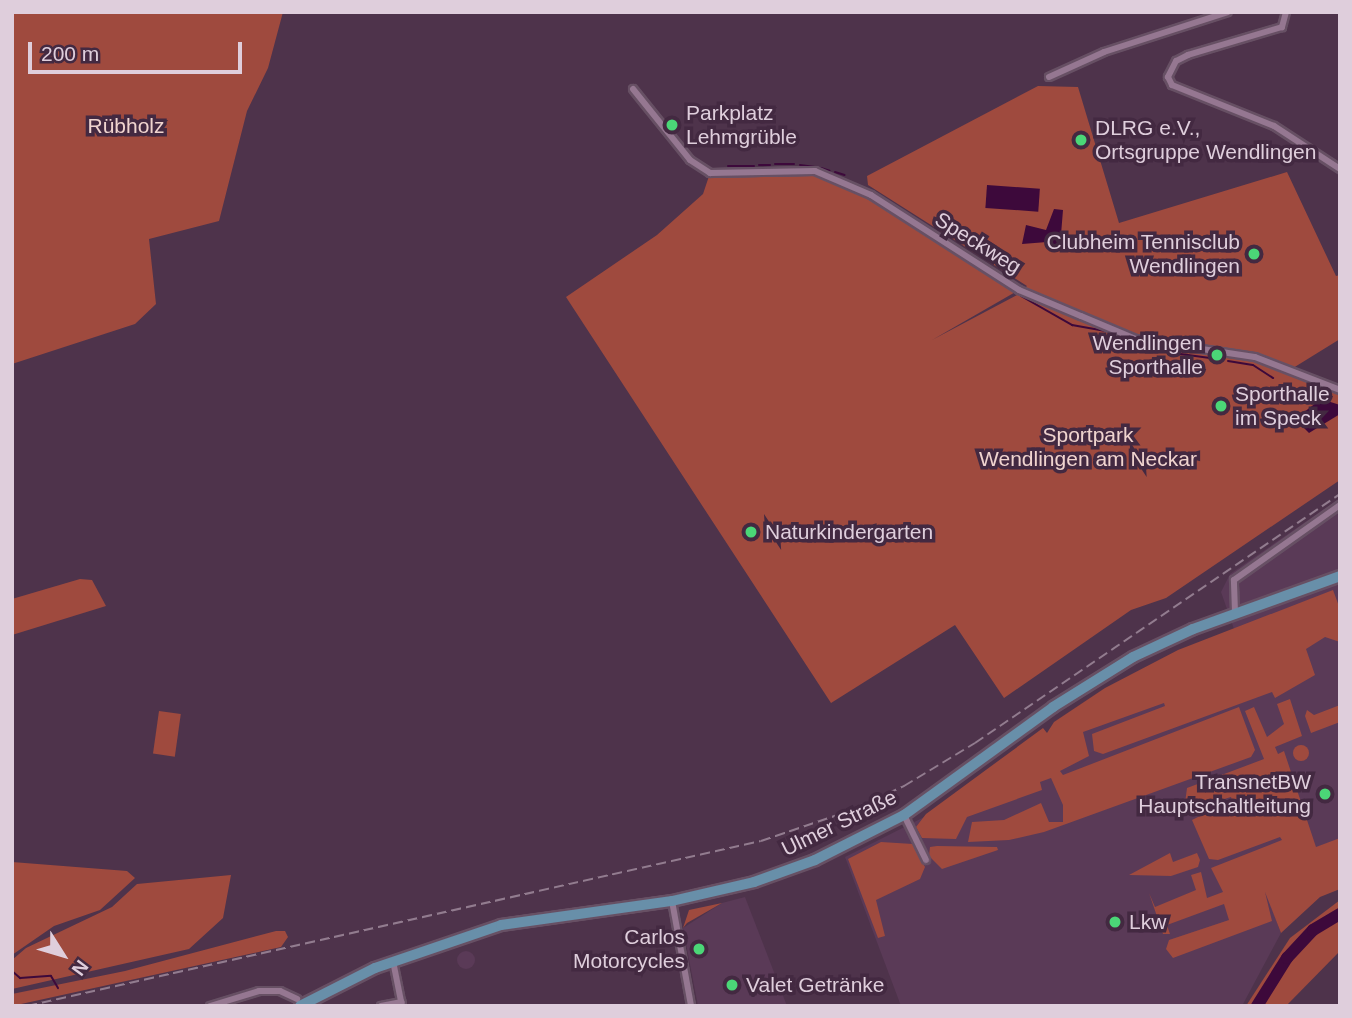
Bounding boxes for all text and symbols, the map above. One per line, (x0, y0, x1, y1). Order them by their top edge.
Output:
scale bar (32, 28, 245, 72)
text: 200 m (41, 42, 99, 65)
place label: Parkplatz Lehmgrüble (686, 100, 797, 150)
park label: Rübholz (87, 113, 165, 139)
place label: DLRG e.V., Ortsgruppe Wendlingen (1095, 115, 1316, 165)
marker: Parkplatz Lehmgrüble (664, 117, 680, 133)
marker: DLRG e.V., Ortsgruppe Wendlingen (1073, 132, 1089, 148)
street label: Speckweg (930, 207, 1026, 279)
place label: Clubheim Tennisclub Wendlingen (1046, 229, 1240, 279)
marker: Clubheim Tennisclub Wendlingen (1246, 246, 1262, 262)
place label: Wendlingen Sporthalle (1092, 330, 1203, 380)
marker: Wendlingen Sporthalle (1209, 347, 1225, 363)
place label: Sporthalle im Speck (1235, 381, 1330, 431)
marker: Sporthalle im Speck (1213, 398, 1229, 414)
park label: Sportpark Wendlingen am Neckar (979, 422, 1197, 472)
place label: Naturkindergarten (765, 519, 933, 545)
marker: Naturkindergarten (743, 524, 759, 540)
place label: TransnetBW Hauptschaltleitung (1138, 769, 1311, 819)
street label: Ulmer Straße (777, 784, 901, 862)
marker: TransnetBW Hauptschaltleitung (1317, 786, 1333, 802)
place label: Lkw (1129, 909, 1166, 935)
marker: Lkw (1107, 914, 1123, 930)
north arrow (28, 920, 98, 990)
place label: Carlos Motorcycles (573, 924, 685, 974)
marker: Carlos Motorcycles (691, 941, 707, 957)
text: N (68, 956, 93, 980)
place label: Valet Getränke (746, 972, 885, 998)
marker: Valet Getränke (724, 977, 740, 993)

